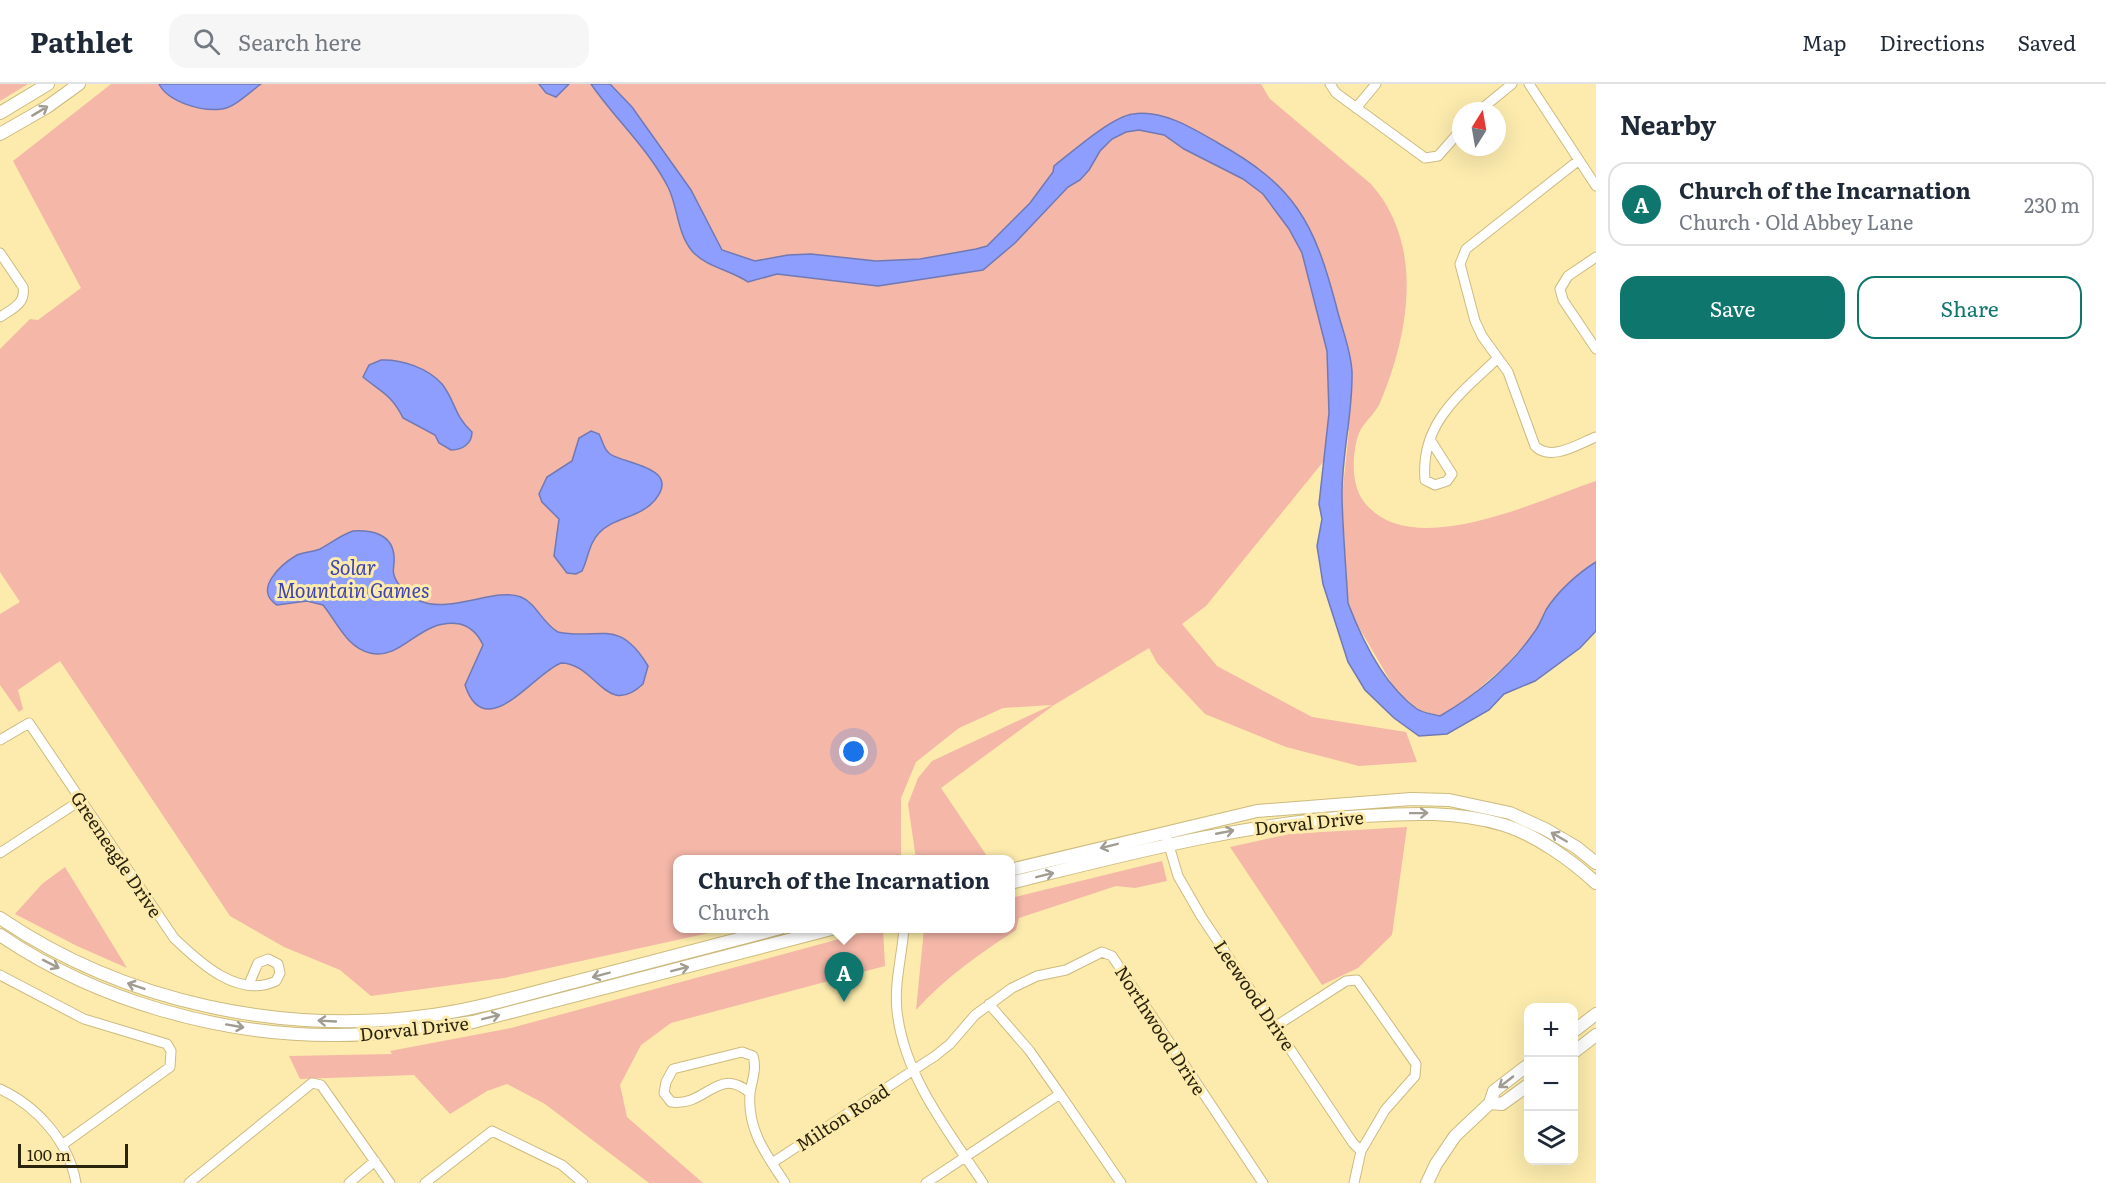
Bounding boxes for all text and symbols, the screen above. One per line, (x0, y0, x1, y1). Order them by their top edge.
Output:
search box (169, 14, 589, 68)
text: Pathlet (30, 20, 133, 62)
icon: search (190, 25, 223, 58)
text: Search here (238, 25, 361, 58)
text: Map (1802, 26, 1847, 57)
text: Directions (1880, 26, 1985, 57)
text: Saved (2018, 26, 2076, 57)
north arrow (1452, 102, 1506, 156)
one-way arrow (31, 104, 48, 116)
text: Nearby (1620, 104, 1716, 143)
text: Church of the Incarnation (1679, 173, 1971, 206)
text: A (1634, 189, 1649, 219)
text: 230 m (2024, 189, 2080, 219)
text: Church · Old Abbey Lane (1679, 206, 1913, 236)
button: Save (1620, 276, 1845, 339)
button: Share (1857, 276, 2082, 339)
water label: Solar Mountain Games (276, 551, 430, 604)
your location (839, 737, 868, 766)
street label: Greeneagle Drive (65, 785, 169, 923)
street label: Dorval Drive (1253, 803, 1365, 841)
one-way arrow (1409, 807, 1429, 819)
one-way arrow (1215, 826, 1235, 837)
one-way arrow (1551, 831, 1568, 843)
one-way arrow (1099, 840, 1118, 852)
popup (673, 855, 1015, 933)
text: Church of the Incarnation (698, 863, 990, 896)
one-way arrow (1035, 868, 1054, 880)
text: Church (698, 896, 770, 926)
street label: Leewood Drive (1208, 934, 1302, 1056)
pin: A (824, 952, 864, 1002)
one-way arrow (41, 959, 59, 971)
street label: Northwood Drive (1109, 960, 1213, 1100)
one-way arrow (670, 962, 689, 974)
one-way arrow (592, 970, 611, 981)
one-way arrow (127, 980, 146, 991)
map controls (1524, 1003, 1578, 1165)
button: + (1524, 1003, 1578, 1057)
street label: Dorval Drive (358, 1009, 470, 1047)
one-way arrow (481, 1011, 500, 1023)
one-way arrow (318, 1015, 338, 1026)
one-way arrow (224, 1021, 244, 1032)
button: − (1524, 1057, 1578, 1111)
one-way arrow (1499, 1075, 1515, 1088)
street label: Milton Road (790, 1077, 894, 1157)
button: layers (1524, 1111, 1578, 1165)
scale bar (18, 1141, 128, 1168)
text: 100 m (27, 1142, 71, 1166)

